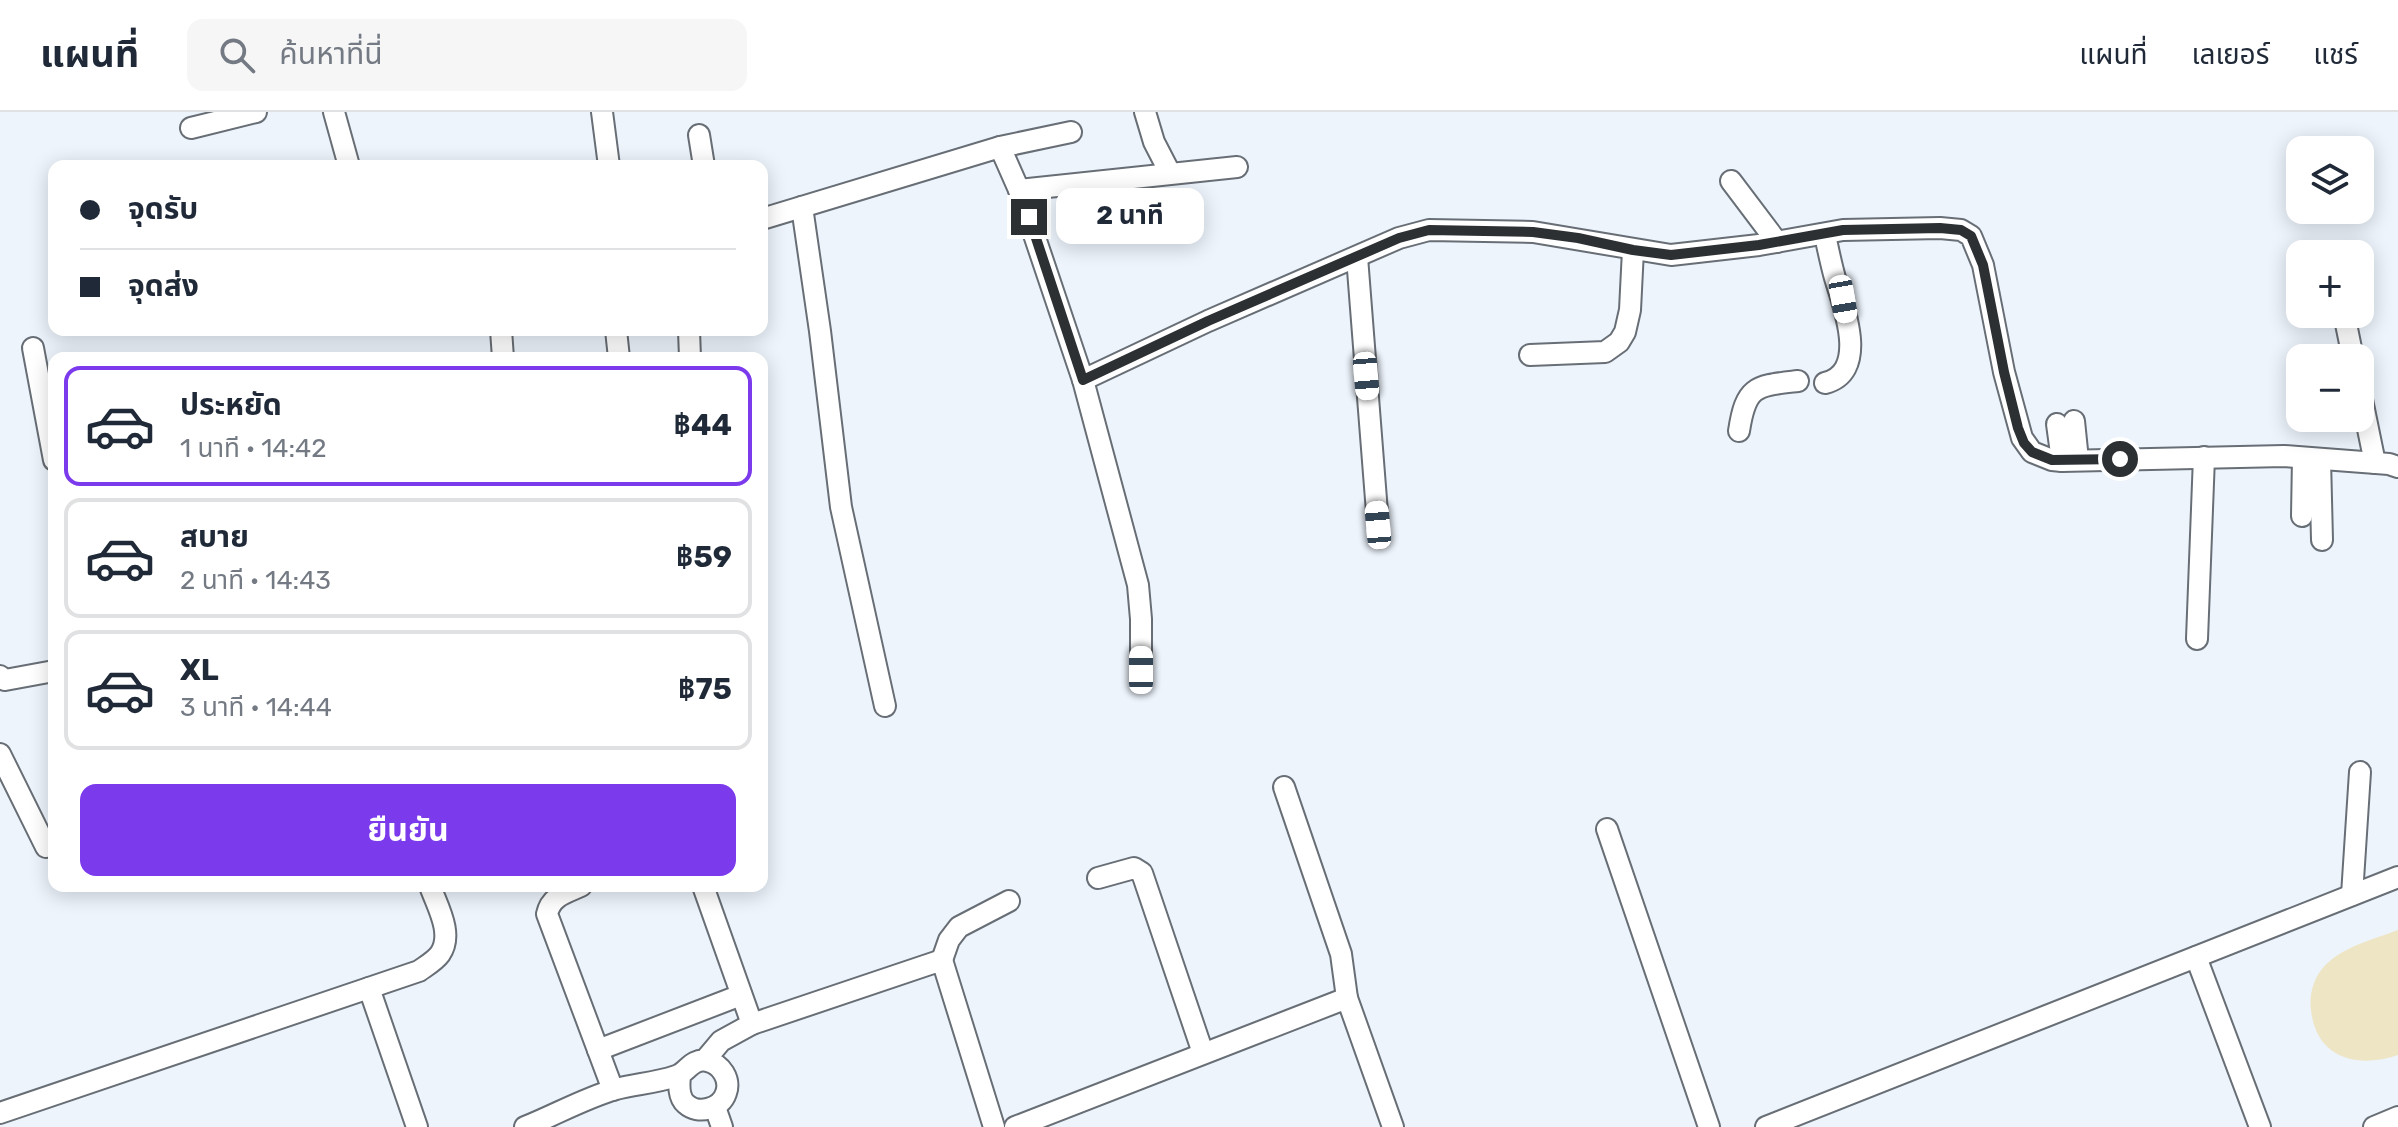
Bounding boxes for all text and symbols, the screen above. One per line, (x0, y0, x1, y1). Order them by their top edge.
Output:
search box (187, 19, 747, 91)
text: แผนที่ (40, 31, 139, 77)
icon: search (215, 33, 259, 77)
text: ค้นหาที่นี่ (279, 36, 383, 72)
text: แผนที่ (2079, 38, 2148, 71)
text: เลเยอร์ (2192, 38, 2269, 71)
text: แชร์ (2313, 38, 2358, 71)
map controls (2286, 136, 2374, 432)
button: layers (2286, 136, 2374, 224)
callout: 2 นาที (1057, 189, 1205, 245)
text: จุดรับ (128, 191, 198, 227)
route end (1011, 199, 1047, 235)
text: 2 นาที (1096, 200, 1164, 231)
button: + (2286, 240, 2374, 328)
text: จุดส่ง (128, 268, 199, 304)
car (1827, 273, 1859, 325)
button: − (2286, 344, 2374, 432)
car (1352, 351, 1380, 401)
text: ประหยัด (180, 387, 282, 423)
icon: car (84, 390, 156, 462)
text: ฿44 (674, 407, 732, 443)
text: 1 นาที · 14:42 (180, 433, 326, 464)
route start (2102, 441, 2138, 477)
car (1364, 500, 1392, 550)
text: สบาย (180, 519, 249, 555)
icon: car (84, 522, 156, 594)
text: ฿59 (676, 539, 732, 575)
text: 2 นาที · 14:43 (180, 565, 331, 596)
car (1129, 646, 1153, 694)
text: XL (180, 652, 219, 688)
icon: car (84, 654, 156, 726)
text: ฿75 (678, 671, 732, 707)
text: 3 นาที · 14:44 (180, 692, 332, 723)
button: ยืนยัน (80, 784, 736, 876)

